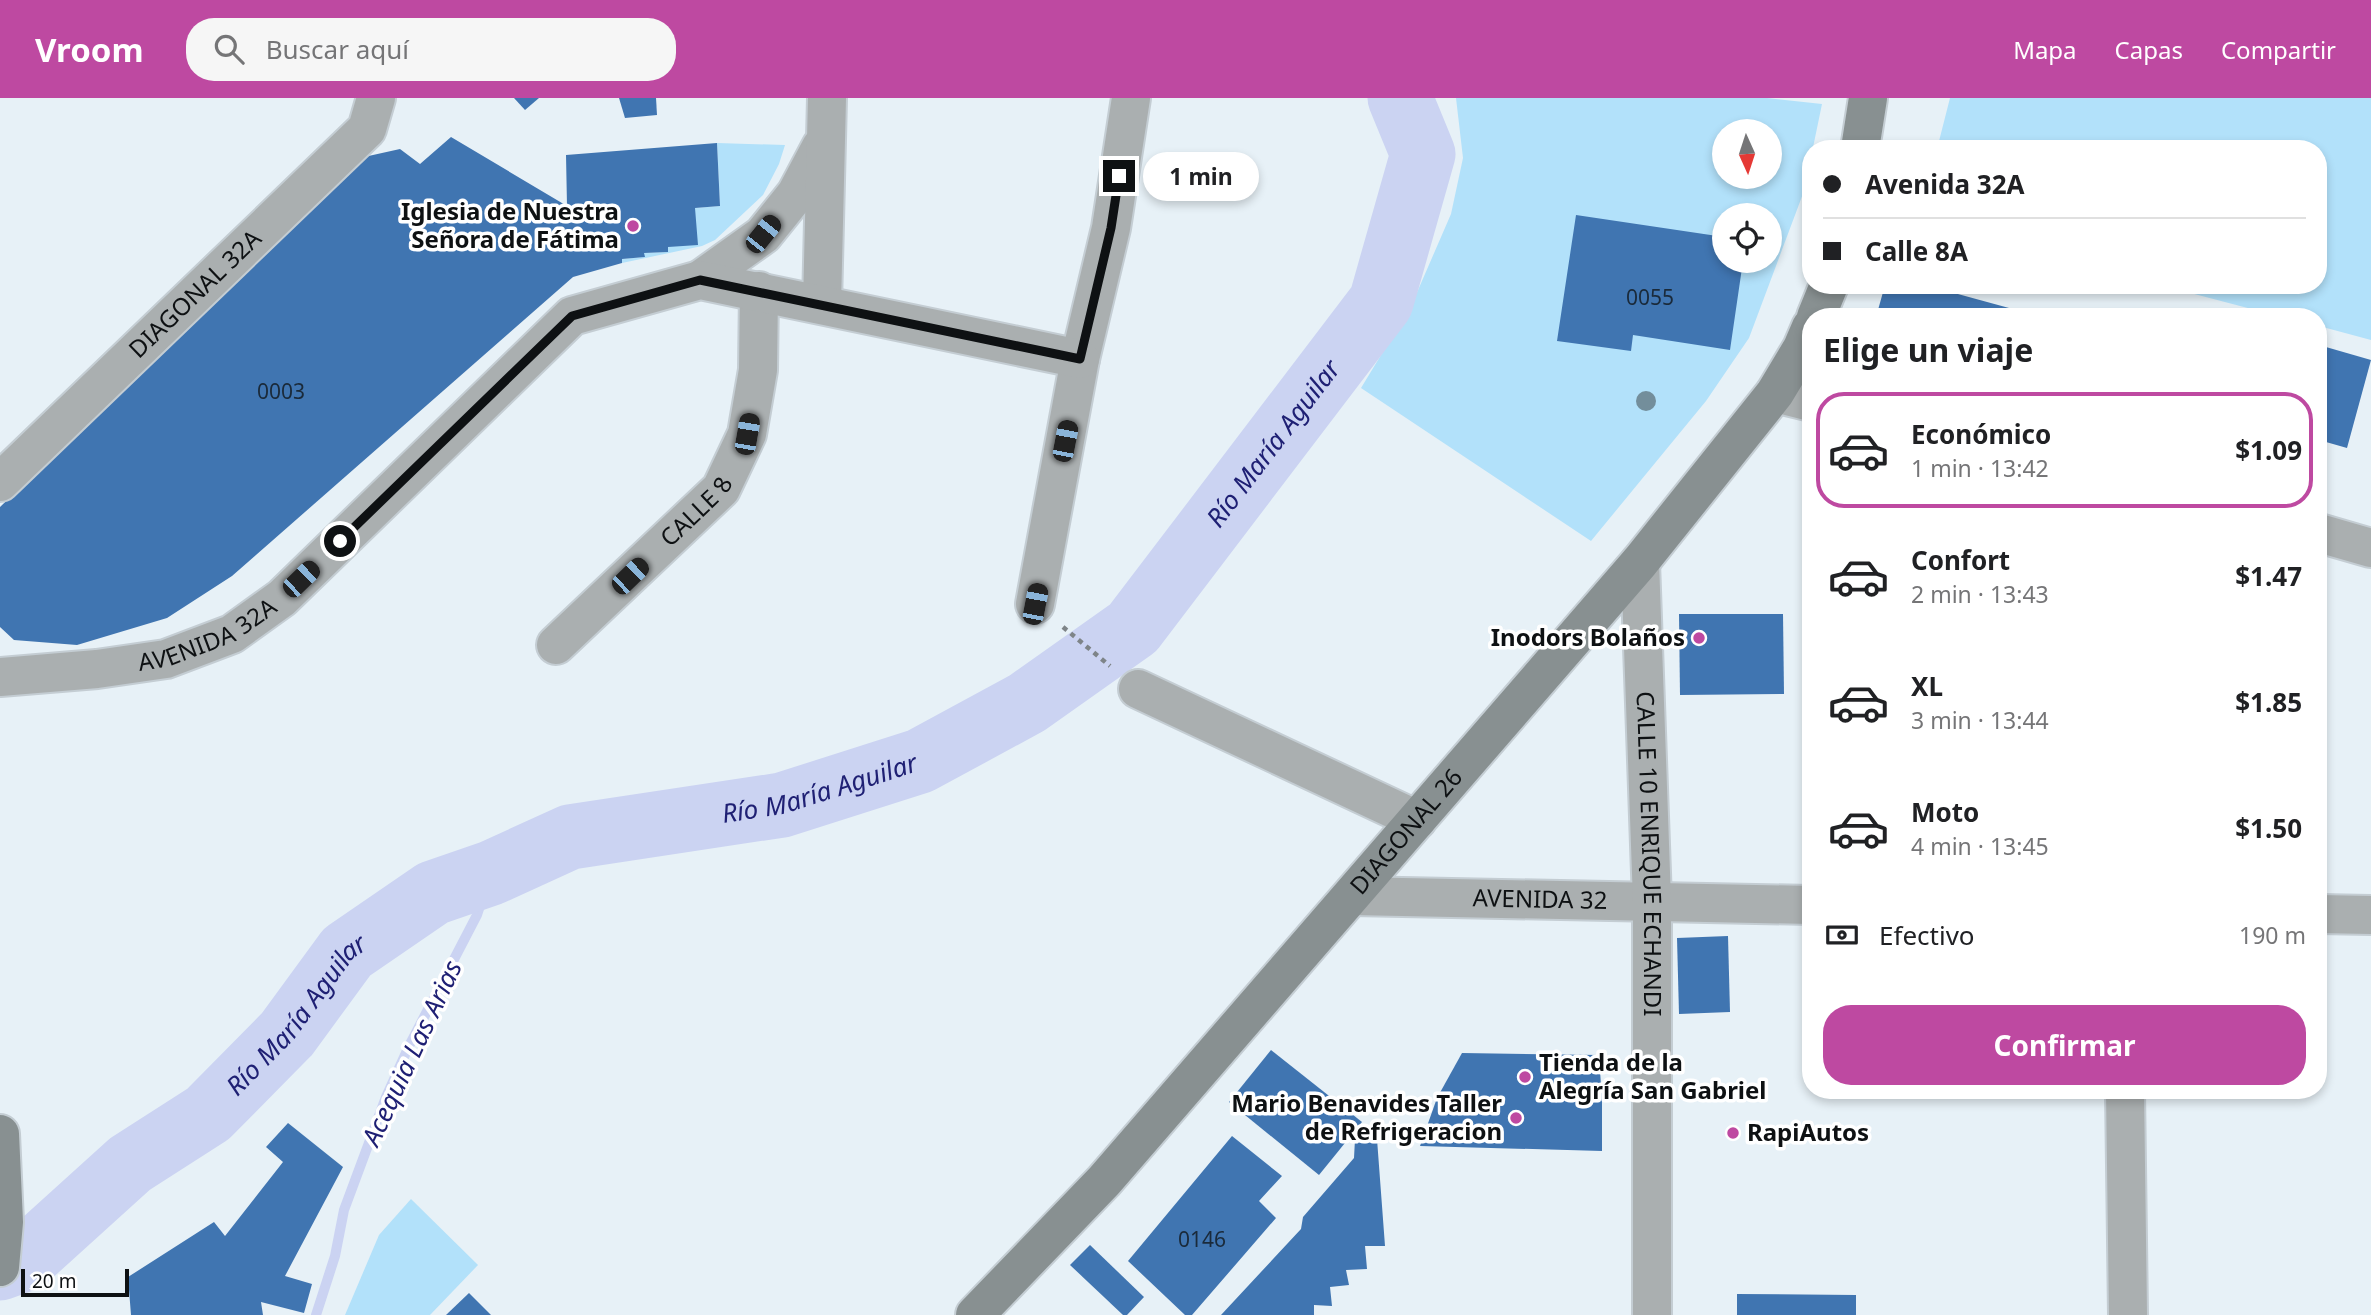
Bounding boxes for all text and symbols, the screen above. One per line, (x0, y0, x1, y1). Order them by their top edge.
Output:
search box (186, 18, 676, 81)
text: Vroom (35, 27, 144, 72)
icon: search (210, 30, 248, 68)
text: Buscar aquí (266, 31, 409, 67)
text: Mapa (2013, 33, 2077, 66)
text: Capas (2115, 33, 2183, 66)
text: Compartir (2221, 33, 2336, 66)
north arrow (1712, 119, 1782, 189)
map controls (1712, 119, 1782, 273)
callout: 1 min (1144, 152, 1259, 200)
route end (1103, 160, 1135, 192)
text: 1 min (1169, 160, 1233, 192)
text: Avenida 32A (1865, 166, 2025, 202)
place label: Iglesia de Nuestra Señora de Fátima (401, 194, 619, 255)
button: locate (1712, 203, 1782, 273)
car (742, 211, 785, 257)
marker: Iglesia de Nuestra Señora de Fátima (625, 218, 641, 234)
street label: DIAGONAL 32A (121, 221, 268, 365)
text: Calle 8A (1865, 233, 1968, 269)
house number: 0055 (1626, 283, 1674, 311)
text: Elige un viaje (1823, 328, 2033, 371)
water label: Río María Aguilar (1197, 350, 1349, 534)
house number: 0003 (257, 377, 305, 405)
car (734, 411, 761, 457)
text: Económico (1911, 416, 2051, 452)
car (1051, 418, 1080, 464)
icon: car (1827, 419, 1890, 482)
text: $1.09 (2235, 432, 2302, 468)
text: 1 min · 13:42 (1911, 452, 2049, 484)
street label: CALLE 8 (652, 471, 739, 553)
route start (324, 525, 356, 557)
text: Confort (1911, 542, 2010, 578)
icon: car (1827, 545, 1890, 608)
car (608, 554, 653, 598)
car (279, 557, 324, 601)
text: $1.47 (2235, 558, 2302, 594)
text: 2 min · 13:43 (1911, 578, 2049, 610)
car (1021, 581, 1050, 627)
street label: AVENIDA 32A (136, 589, 283, 678)
place label: Inodors Bolaños (1491, 620, 1685, 653)
marker: Inodors Bolaños (1691, 630, 1707, 646)
text: XL (1911, 668, 1943, 704)
icon: car (1827, 671, 1890, 734)
text: $1.85 (2235, 684, 2302, 720)
street label: CALLE 10 ENRIQUE ECHANDI (1630, 691, 1670, 1016)
text: 3 min · 13:44 (1911, 704, 2049, 736)
water label: Río María Aguilar (719, 744, 923, 831)
street label: DIAGONAL 26 (1342, 761, 1469, 901)
text: Moto (1911, 794, 1979, 830)
icon: car (1827, 797, 1890, 860)
text: $1.50 (2235, 810, 2302, 846)
text: 4 min · 13:45 (1911, 830, 2049, 862)
street label: AVENIDA 32 (1472, 880, 1608, 916)
icon: cash (1823, 916, 1861, 954)
text: Efectivo (1879, 917, 1975, 953)
text: 190 m (2239, 919, 2306, 951)
water label: Río María Aguilar (217, 924, 374, 1103)
water label: Acequia Las Arias (352, 954, 470, 1153)
button: Confirmar (1823, 1005, 2306, 1085)
place label: Tienda de la Alegría San Gabriel (1539, 1045, 1767, 1106)
marker: Tienda de la Alegría San Gabriel (1517, 1069, 1533, 1085)
place label: Mario Benavides Taller de Refrigeracion (1231, 1086, 1502, 1147)
marker: Mario Benavides Taller de Refrigeracion (1508, 1110, 1524, 1126)
place label: RapiAutos (1747, 1115, 1869, 1148)
marker: RapiAutos (1725, 1125, 1741, 1141)
house number: 0146 (1178, 1225, 1226, 1253)
scale bar (21, 1266, 130, 1298)
text: 20 m (32, 1268, 76, 1294)

